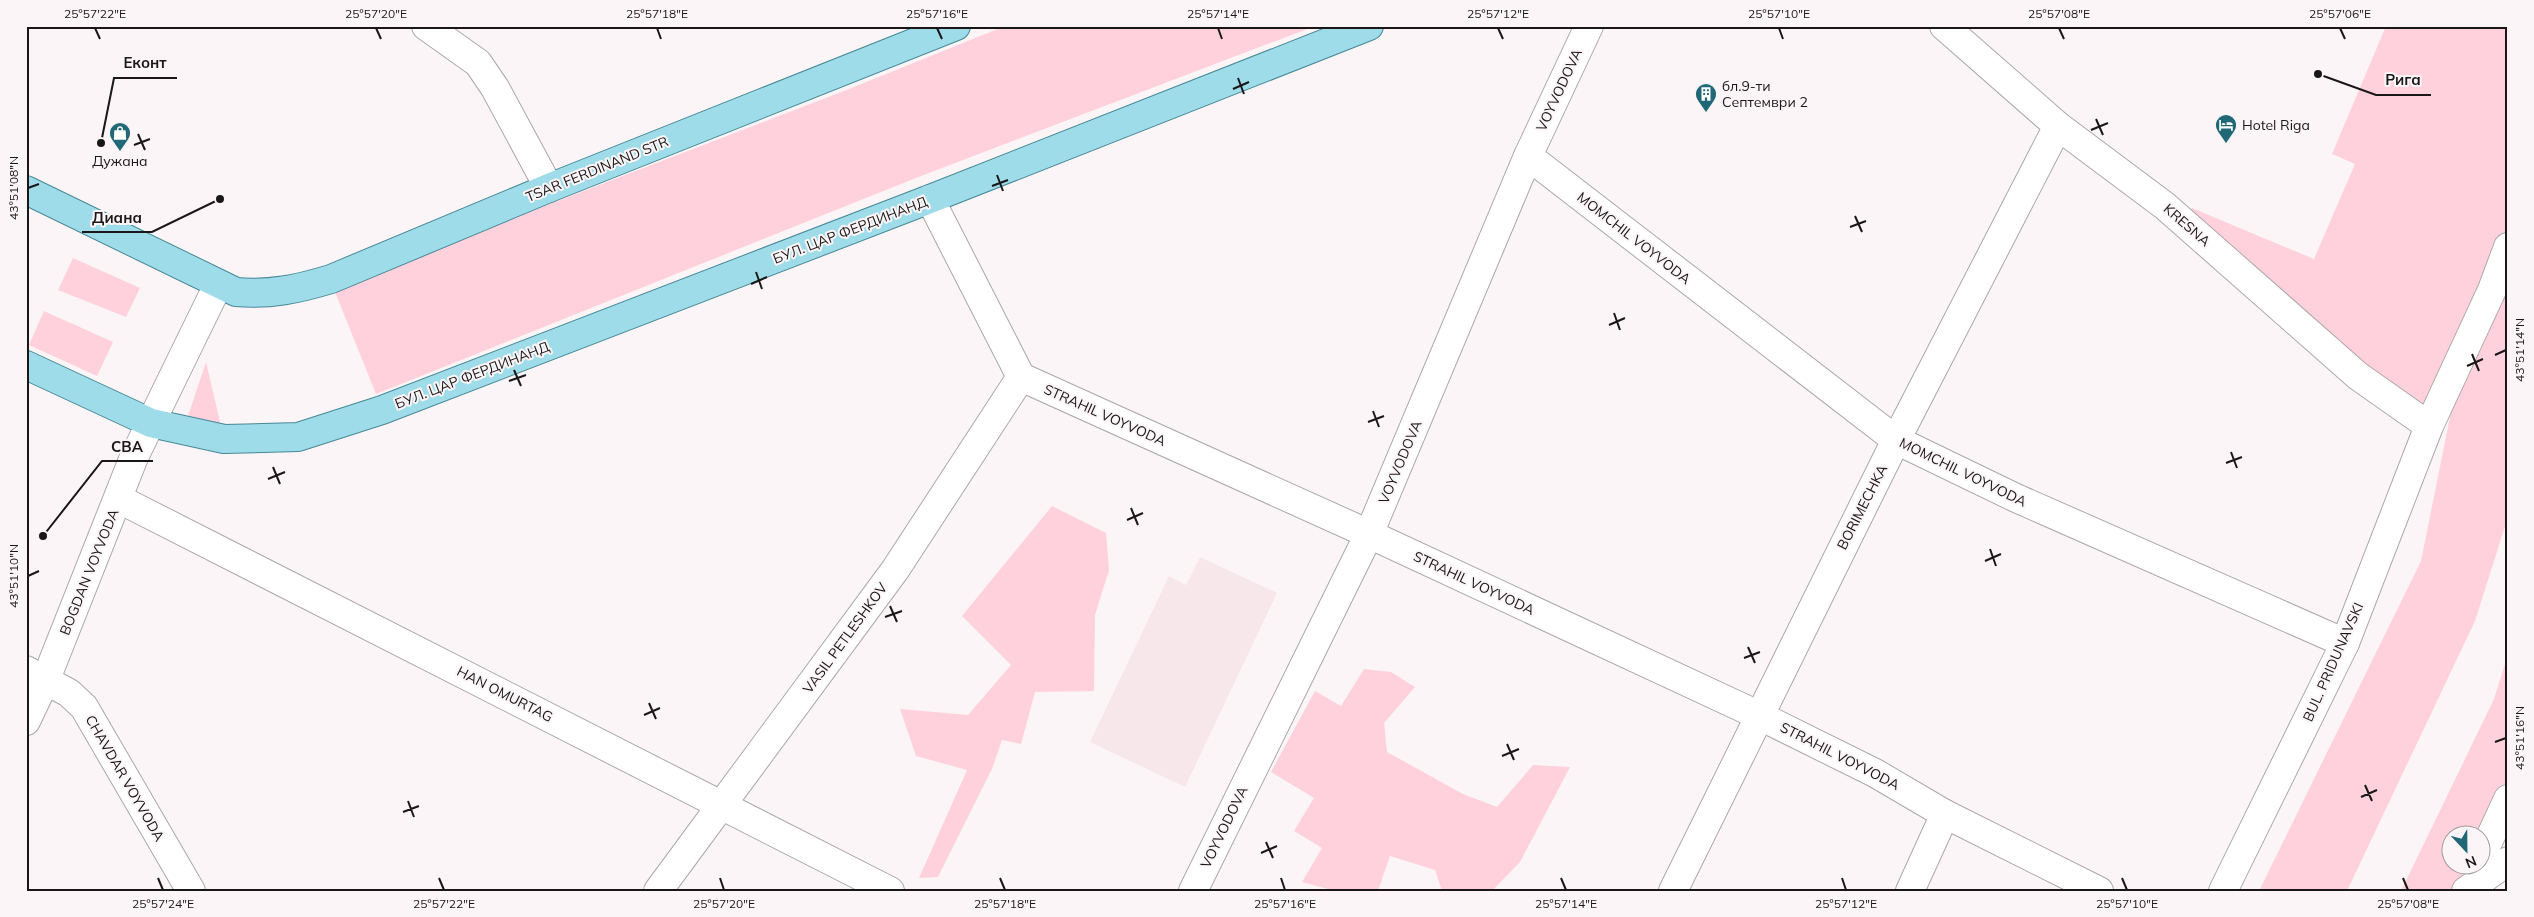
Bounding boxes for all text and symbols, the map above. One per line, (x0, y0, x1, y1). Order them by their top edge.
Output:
text: 25°57'22"E (64, 6, 126, 21)
text: 25°57'20"E (345, 6, 407, 21)
text: 25°57'18"E (626, 6, 688, 21)
text: 25°57'16"E (906, 6, 968, 21)
text: 25°57'14"E (1187, 6, 1249, 21)
text: 25°57'12"E (1467, 6, 1529, 21)
text: 25°57'10"E (1748, 6, 1810, 21)
text: 25°57'08"E (2028, 6, 2090, 21)
text: 25°57'06"E (2309, 6, 2371, 21)
street label: VOYVODOVA (1532, 45, 1586, 134)
callout: Еконт (114, 48, 177, 78)
text: Еконт (123, 53, 167, 72)
callout: Рига (2376, 65, 2431, 95)
text: Рига (2385, 70, 2421, 89)
place label: бл.9-ти Септември 2 (1722, 77, 1808, 111)
building icon: бл.9-ти Септември 2 (1694, 82, 1718, 113)
hotel icon: Hotel Riga (2214, 113, 2238, 144)
place label: Hotel Riga (2242, 116, 2310, 134)
shop icon: Дужана (108, 121, 132, 152)
street label: TSAR FERDINAND STR (523, 132, 671, 206)
place label: Дужана (92, 152, 148, 170)
text: 43°51'08"N (6, 156, 21, 220)
street label: MOMCHIL VOYVODA (1574, 188, 1695, 288)
street label: БУЛ. ЦАР ФЕРДИНАНД (770, 192, 930, 268)
street label: KRESNA (2160, 200, 2215, 251)
callout: Диана (82, 202, 152, 232)
text: Диана (92, 208, 142, 227)
text: 43°51'14"N (2512, 318, 2527, 382)
street label: БУЛ. ЦАР ФЕРДИНАНД (392, 337, 552, 413)
street label: STRAHIL VOYVODA (1041, 380, 1169, 450)
street label: VOYVODOVA (1374, 417, 1426, 506)
callout: CBA (102, 431, 153, 461)
street label: MOMCHIL VOYVODA (1896, 433, 2030, 511)
text: CBA (111, 437, 144, 456)
street label: BORIMECHKA (1833, 461, 1891, 552)
street label: BOGDAN VOYVODA (55, 506, 123, 638)
text: 43°51'10"N (6, 544, 21, 608)
street label: STRAHIL VOYVODA (1411, 547, 1538, 619)
street label: VASIL PETLESHKOV (799, 579, 891, 697)
street label: BUL. PRIDUNAVSKI (2299, 600, 2367, 724)
street label: HAN OMURTAG (454, 662, 556, 726)
text: 43°51'16"N (2512, 706, 2527, 770)
street label: CHAVDAR VOYVODA (82, 712, 169, 845)
street label: STRAHIL VOYVODA (1777, 718, 1903, 794)
street label: VOYVODOVA (1196, 782, 1252, 871)
north arrow (2442, 824, 2492, 874)
text: N (2463, 852, 2479, 872)
text: 25°57'24"E (132, 896, 194, 911)
text: 25°57'22"E (413, 896, 475, 911)
text: 25°57'20"E (693, 896, 755, 911)
text: 25°57'18"E (974, 896, 1036, 911)
text: 25°57'16"E (1254, 896, 1316, 911)
text: 25°57'14"E (1535, 896, 1597, 911)
text: 25°57'12"E (1815, 896, 1877, 911)
text: 25°57'10"E (2096, 896, 2158, 911)
text: 25°57'08"E (2377, 896, 2439, 911)

